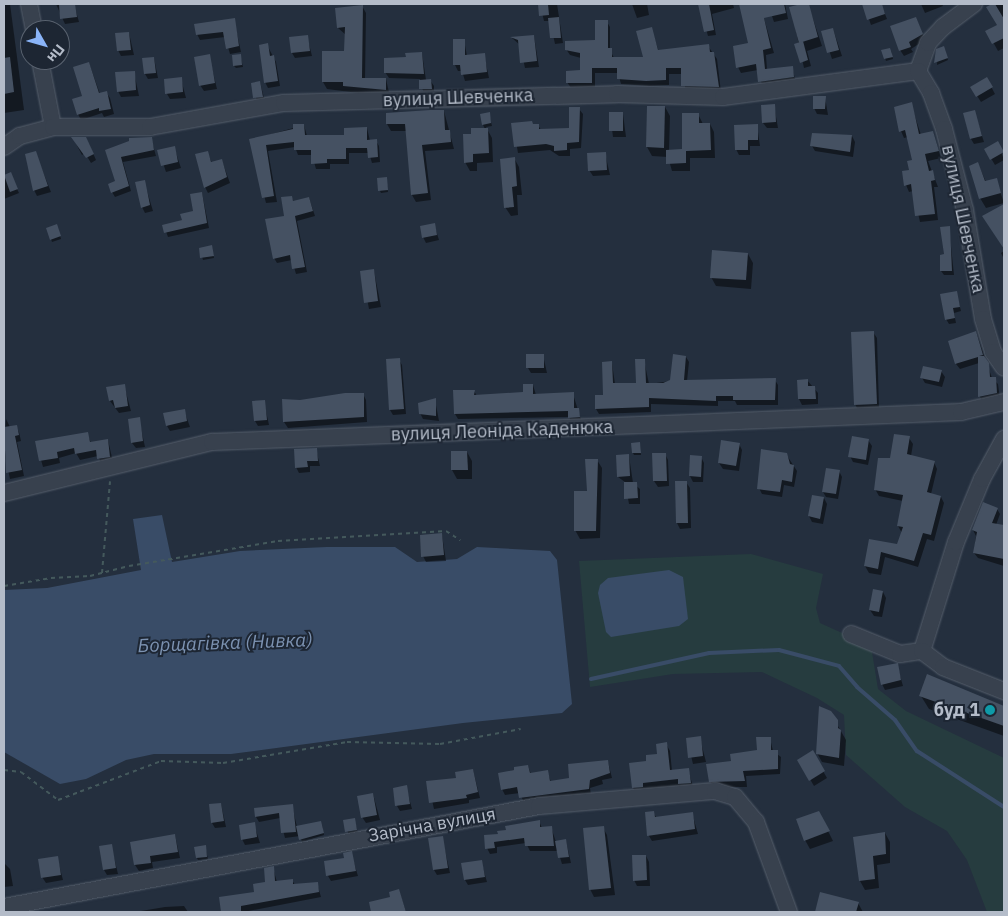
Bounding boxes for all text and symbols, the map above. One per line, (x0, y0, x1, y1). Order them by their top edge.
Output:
north arrow (20, 20, 70, 70)
text: Пн (43, 41, 69, 66)
street label: вулиця Шевченка (382, 85, 534, 111)
street label: вулиця Шевченка (937, 143, 989, 295)
street label: вулиця Леоніда Каденюка (390, 416, 614, 446)
water label: Борщагівка (Нивка) (137, 629, 313, 657)
place label: буд 1 (934, 699, 980, 721)
marker: буд 1 (984, 704, 996, 716)
street label: Зарічна вулиця (367, 803, 497, 847)

